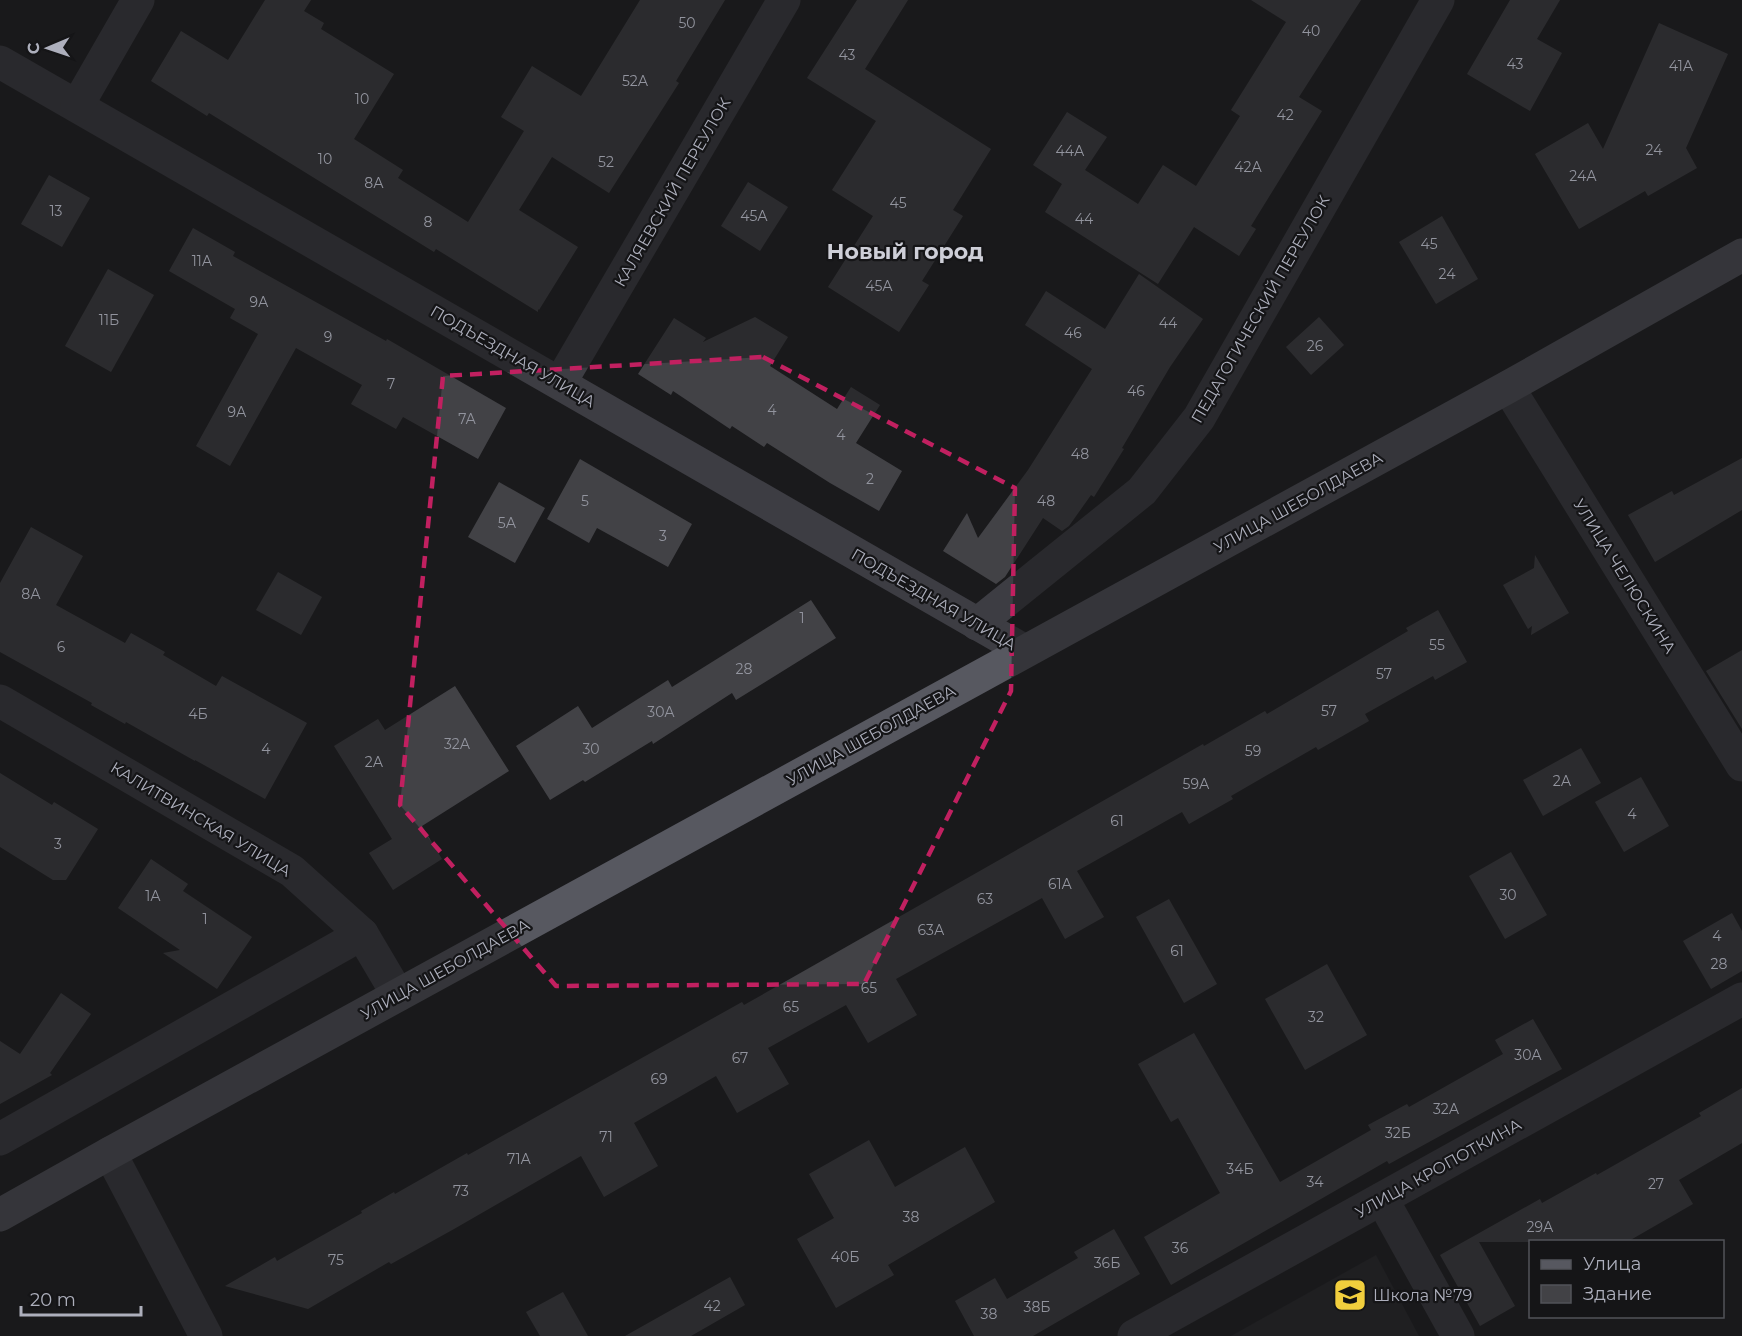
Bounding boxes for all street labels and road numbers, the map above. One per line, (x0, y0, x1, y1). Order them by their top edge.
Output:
street label: КАЛЯЕВСКИЙ ПЕРЕУЛОК (610, 94, 734, 290)
street label: ПЕДАГОГИЧЕСКИЙ ПЕРЕУЛОК (1187, 192, 1334, 427)
street label: ПОДЪЕЗДНАЯ УЛИЦА (427, 301, 599, 412)
street label: УЛИЦА ШЕБОЛДАЕВА (1211, 448, 1386, 557)
street label: УЛИЦА ЧЕЛЮСКИНА (1569, 496, 1680, 657)
street label: ПОДЪЕЗДНАЯ УЛИЦА (848, 544, 1020, 655)
street label: УЛИЦА ШЕБОЛДАЕВА (784, 681, 959, 790)
street label: КАЛИТВИНСКАЯ УЛИЦА (107, 758, 294, 881)
street label: УЛИЦА ШЕБОЛДАЕВА (358, 915, 533, 1024)
street label: УЛИЦА КРОПОТКИНА (1352, 1115, 1525, 1222)

